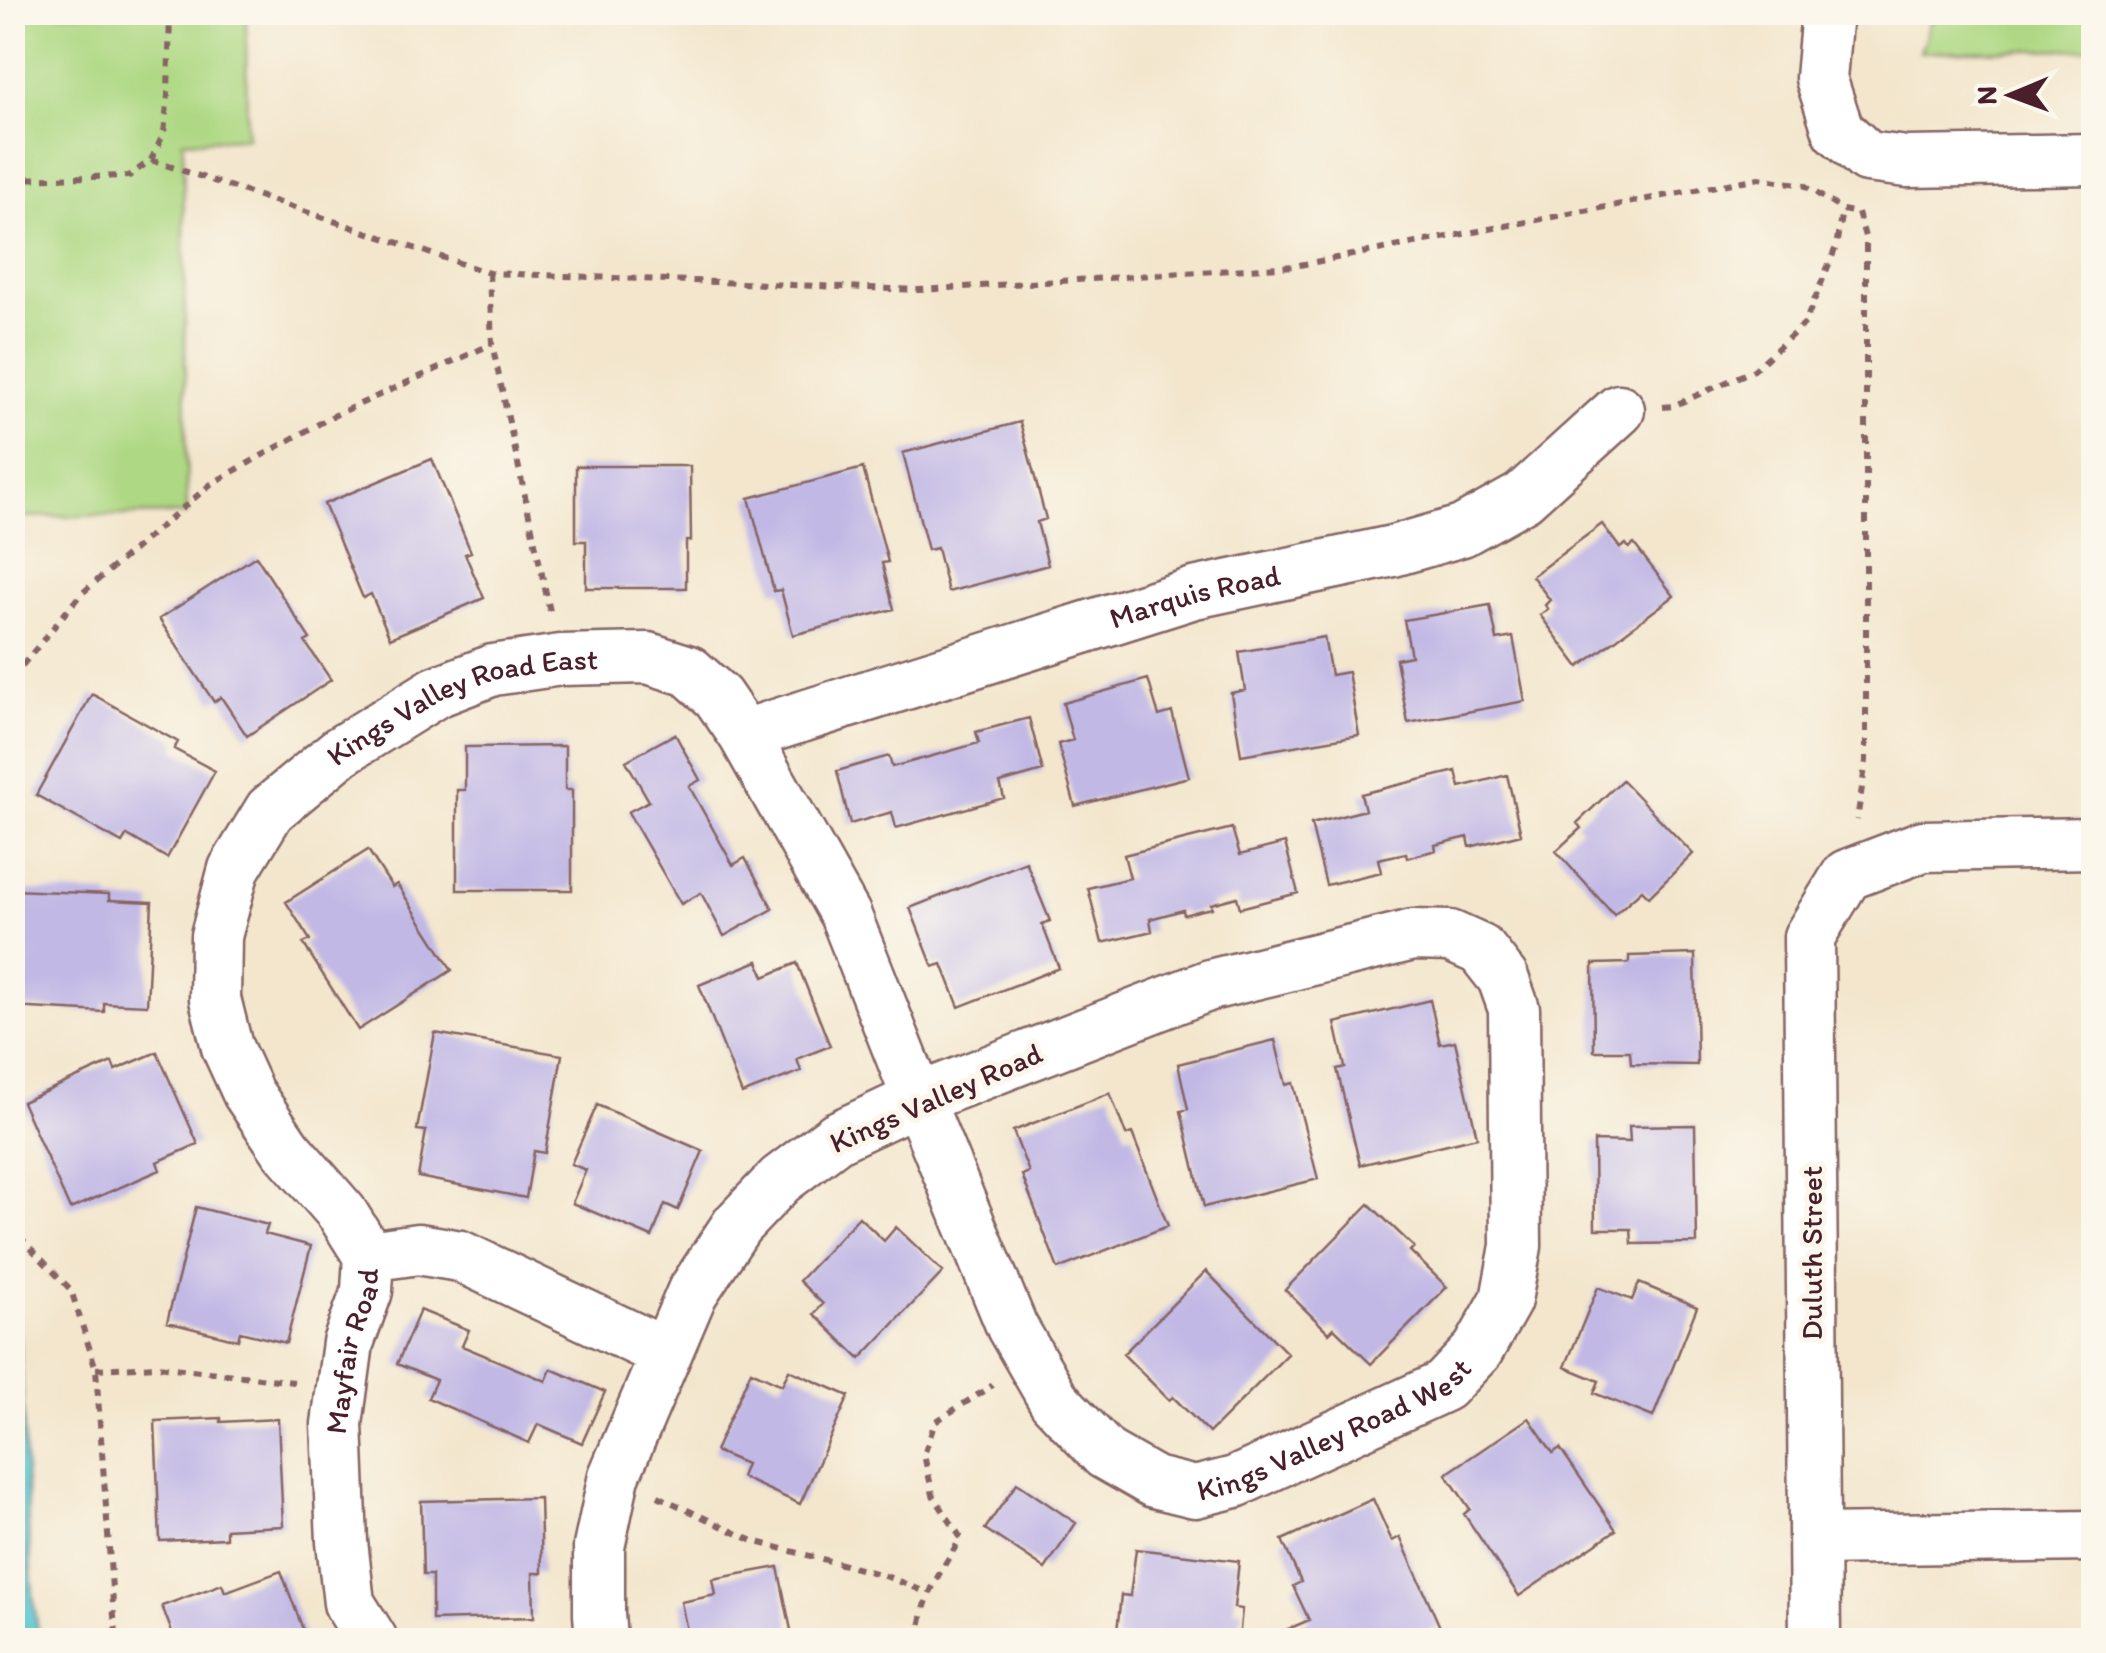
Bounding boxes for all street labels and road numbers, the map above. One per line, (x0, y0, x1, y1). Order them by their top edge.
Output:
street label: Marquis Road (1105, 556, 1284, 637)
street label: Kings Valley Road East (318, 640, 599, 773)
street label: Kings Valley Road (824, 1034, 1048, 1161)
street label: Duluth Street (1793, 1166, 1830, 1340)
street label: Mayfair Road (317, 1267, 386, 1436)
street label: Kings Valley Road West (1193, 1350, 1479, 1509)

